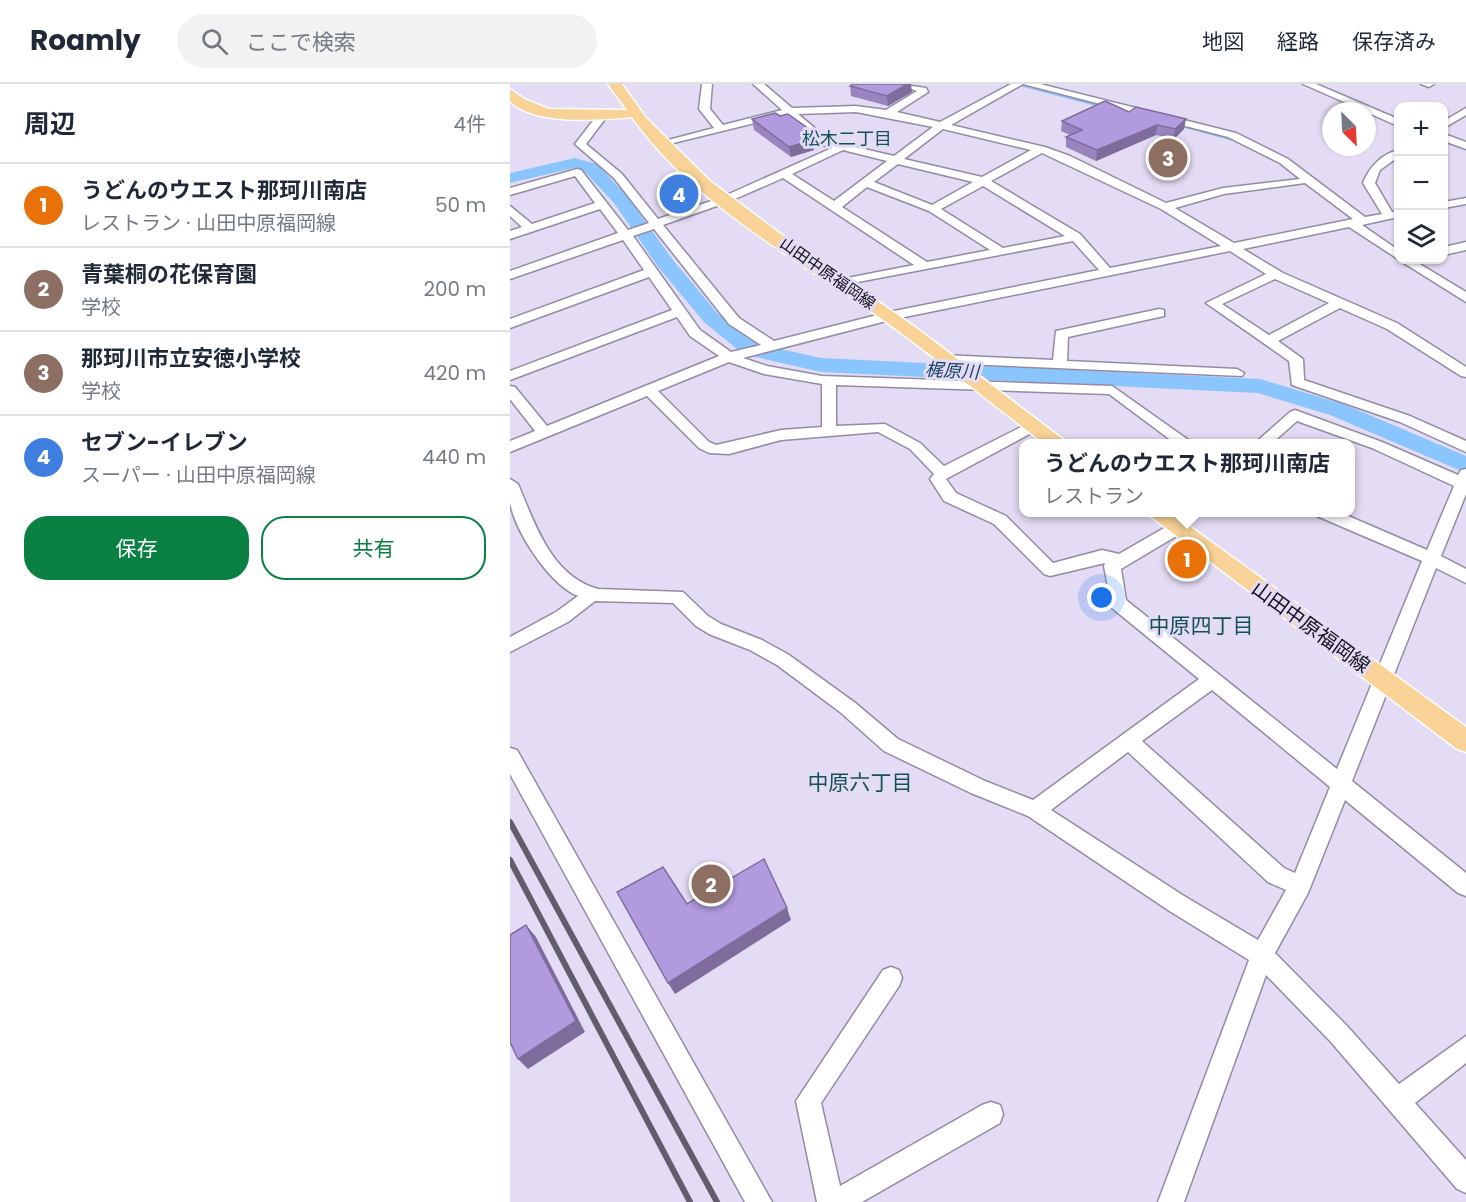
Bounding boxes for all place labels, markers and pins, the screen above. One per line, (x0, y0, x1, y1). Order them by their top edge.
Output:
pin: 3 (1148, 136, 1188, 181)
pin: 4 (660, 172, 698, 216)
pin: 1 (1168, 536, 1206, 582)
pin: 2 (692, 862, 730, 906)

